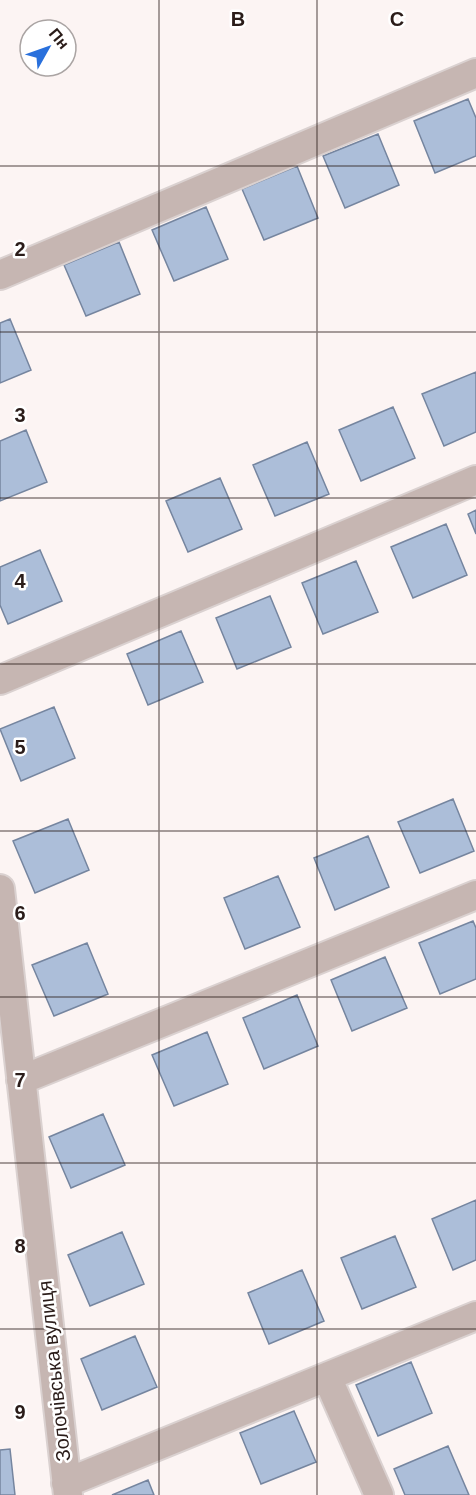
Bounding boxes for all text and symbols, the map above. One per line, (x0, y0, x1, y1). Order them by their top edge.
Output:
text: B (231, 8, 245, 30)
text: C (390, 8, 404, 30)
north arrow (18, 18, 78, 78)
text: Пн (46, 25, 72, 52)
text: 2 (14, 238, 26, 260)
text: 3 (14, 404, 26, 426)
text: 4 (14, 570, 26, 592)
text: 5 (14, 736, 26, 758)
text: 6 (14, 902, 26, 924)
text: 7 (14, 1069, 26, 1091)
text: 8 (14, 1235, 26, 1257)
street label: Золочівська вулиця (34, 1279, 74, 1463)
text: 9 (14, 1401, 26, 1423)

